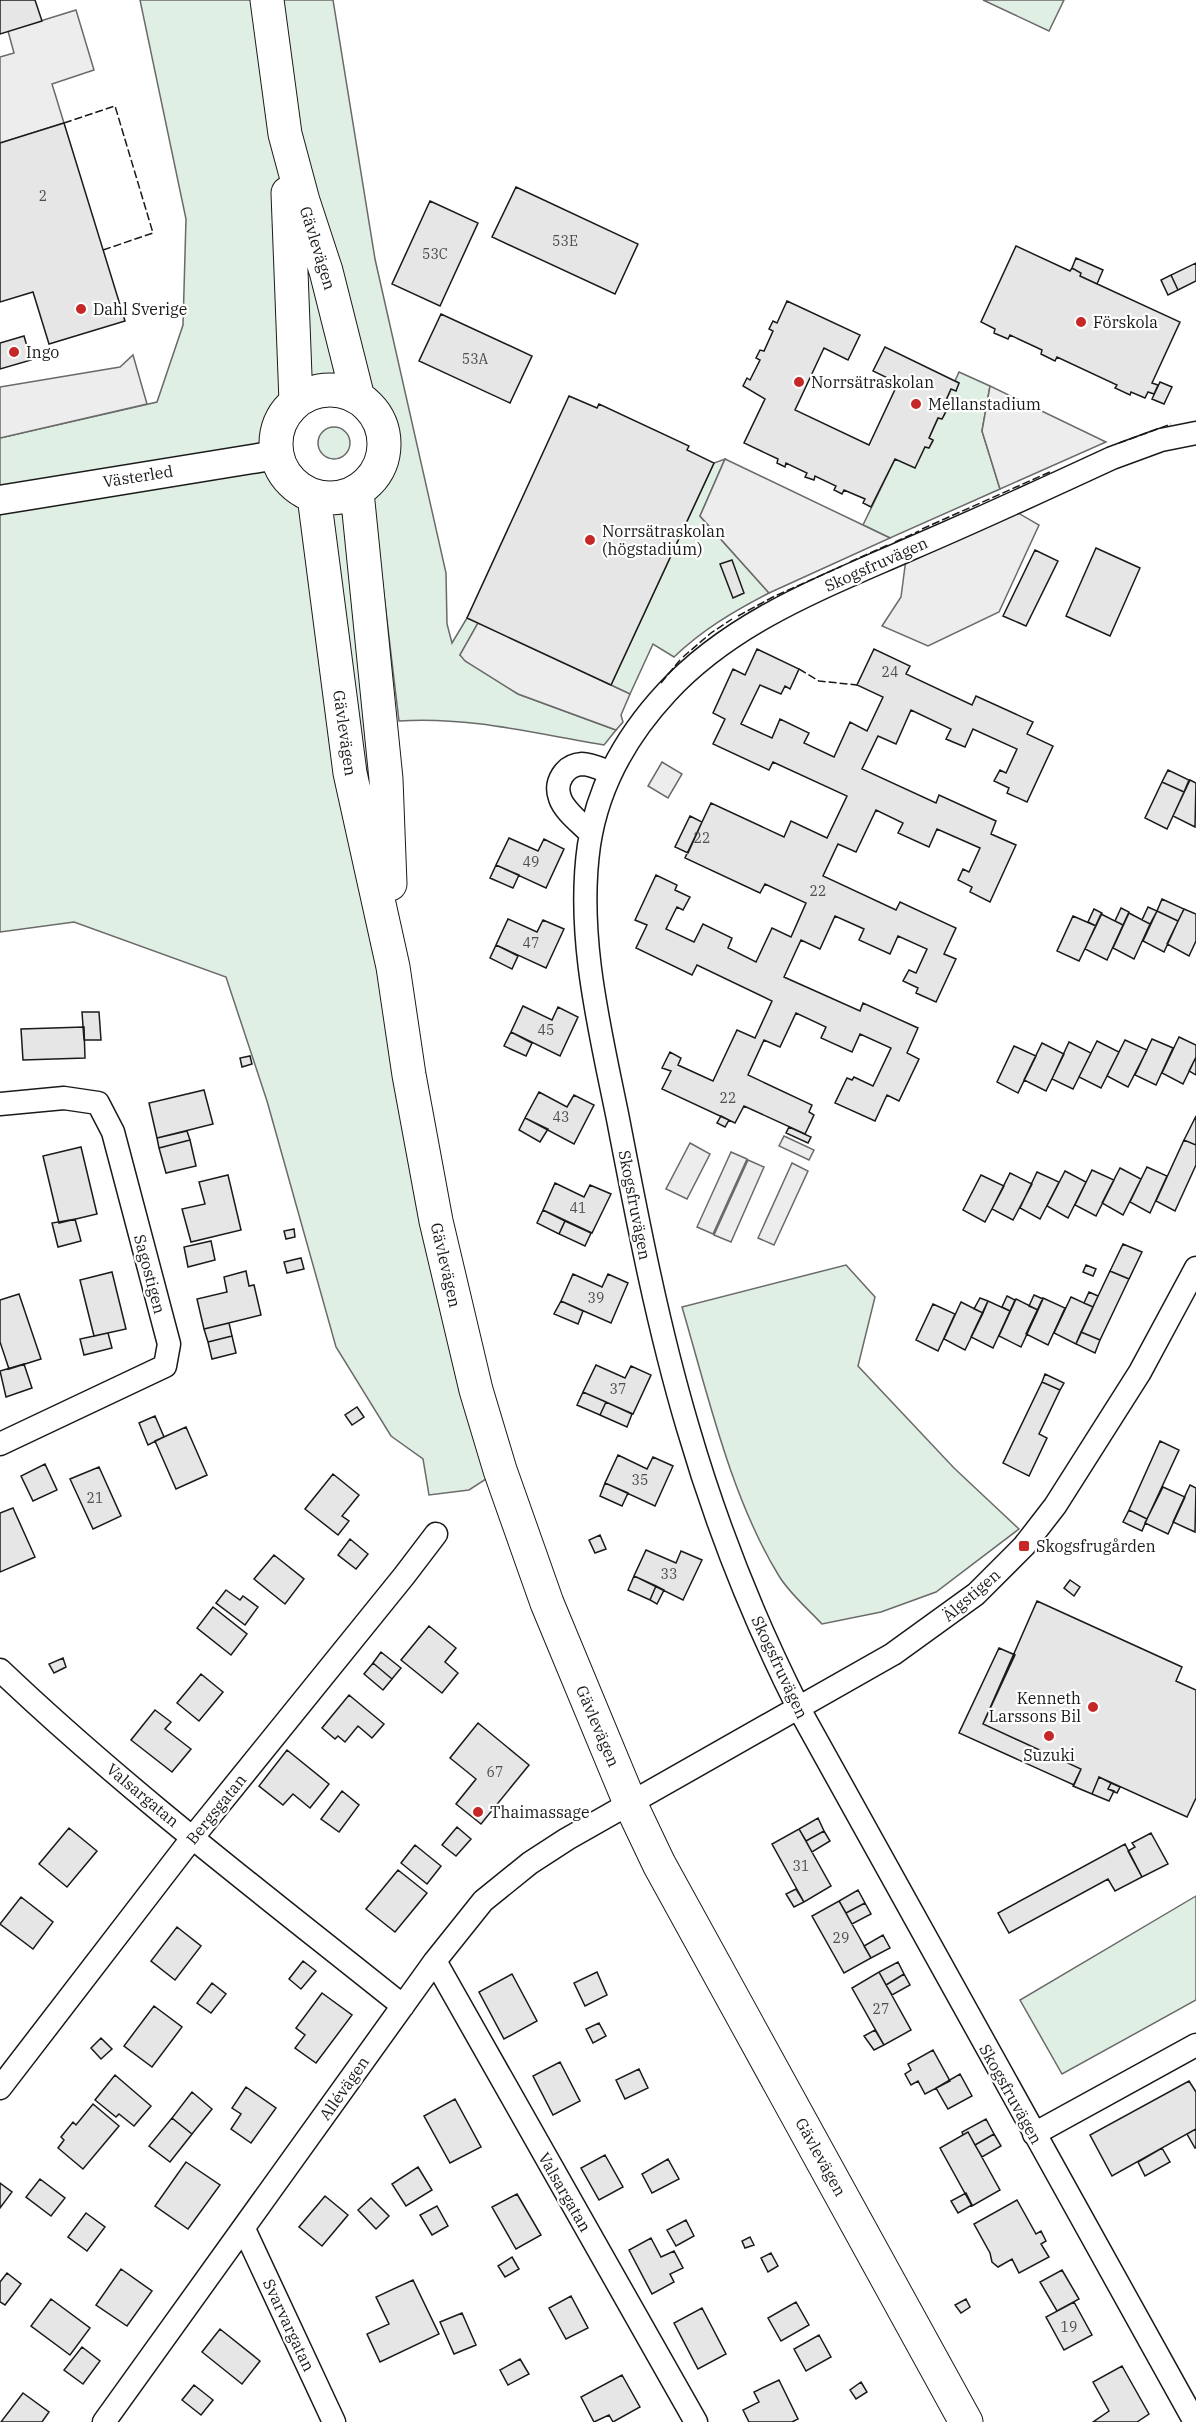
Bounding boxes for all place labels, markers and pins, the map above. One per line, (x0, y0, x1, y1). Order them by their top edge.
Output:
place label: Dahl Sverige (93, 299, 187, 319)
marker: Dahl Sverige (74, 302, 88, 316)
place label: Förskola (1093, 312, 1158, 332)
marker: Förskola (1074, 315, 1088, 329)
place label: Ingo (26, 342, 59, 362)
marker: Ingo (7, 345, 21, 359)
place label: Norrsätraskolan (811, 372, 934, 392)
marker: Norrsätraskolan (792, 375, 806, 389)
place label: Mellanstadium (928, 394, 1041, 414)
marker: Mellanstadium (909, 397, 923, 411)
place label: Norrsätraskolan (högstadium) (602, 521, 725, 559)
marker: Norrsätraskolan (högstadium) (583, 533, 597, 547)
place label: Skogsfrugården (1036, 1536, 1156, 1556)
marker: Skogsfrugården (1017, 1539, 1031, 1553)
place label: Kenneth Larssons Bil (989, 1688, 1081, 1726)
marker: Kenneth Larssons Bil (1086, 1700, 1100, 1714)
marker: Suzuki (1042, 1729, 1056, 1743)
place label: Suzuki (1023, 1745, 1075, 1765)
place label: Thaimassage (490, 1802, 590, 1822)
marker: Thaimassage (471, 1805, 485, 1819)

